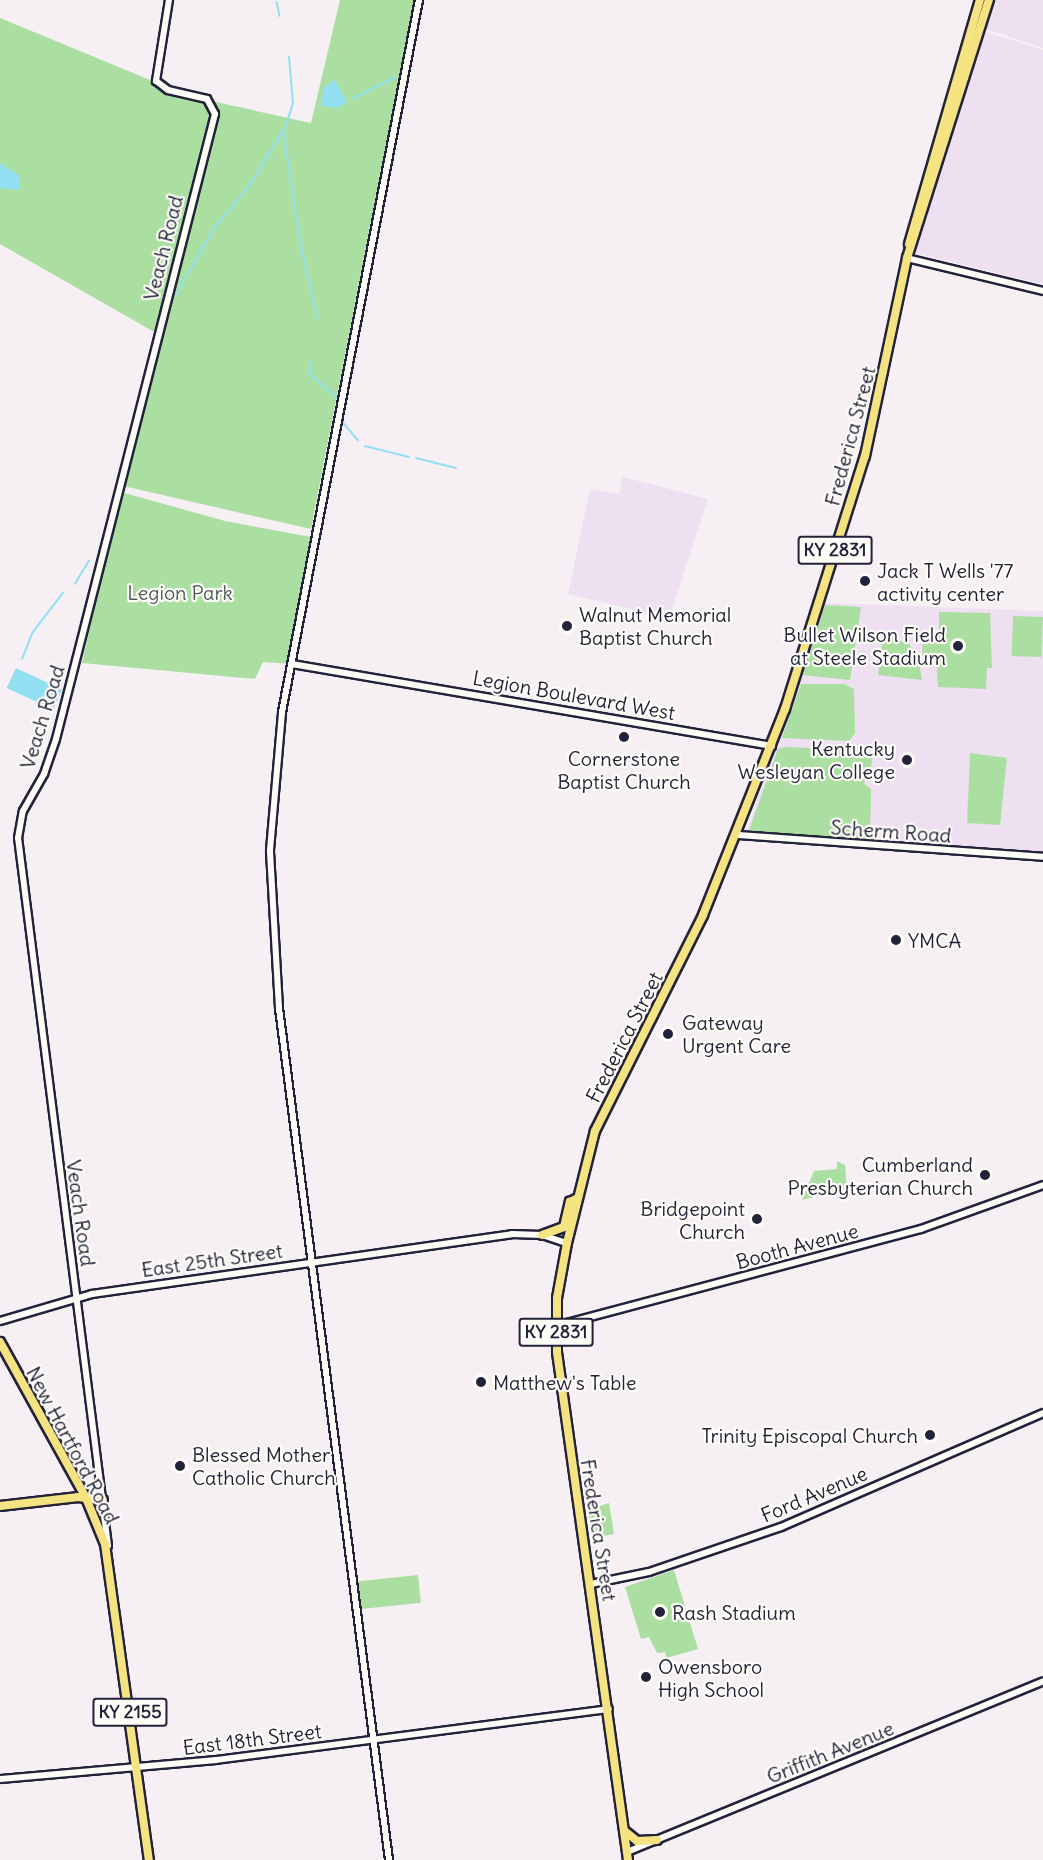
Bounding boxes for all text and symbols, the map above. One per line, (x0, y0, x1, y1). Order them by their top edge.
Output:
street label: Veach Road (138, 193, 188, 303)
street label: Frederica Street (820, 364, 880, 508)
road number: KY 2831 (798, 535, 872, 565)
place label: Jack T Wells '77 activity center (877, 558, 1013, 605)
marker: Jack T Wells '77 activity center (858, 574, 872, 588)
park label: Legion Park (127, 580, 233, 604)
place label: Walnut Memorial Baptist Church (579, 602, 731, 649)
marker: Walnut Memorial Baptist Church (560, 619, 574, 633)
place label: Bullet Wilson Field at Steele Stadium (783, 622, 946, 669)
marker: Bullet Wilson Field at Steele Stadium (951, 639, 965, 653)
street label: Veach Road (15, 662, 69, 772)
street label: Legion Boulevard West (471, 665, 677, 725)
marker: Cornerstone Baptist Church (617, 730, 631, 744)
place label: Kentucky Wesleyan College (737, 736, 895, 783)
place label: Cornerstone Baptist Church (557, 746, 691, 793)
marker: Kentucky Wesleyan College (900, 753, 914, 767)
street label: Scherm Road (830, 815, 952, 847)
place label: YMCA (908, 928, 961, 952)
marker: YMCA (889, 933, 903, 947)
street label: Frederica Street (581, 968, 667, 1106)
place label: Gateway Urgent Care (682, 1011, 791, 1058)
marker: Gateway Urgent Care (659, 1025, 677, 1043)
place label: Cumberland Presbyterian Church (787, 1152, 973, 1199)
street label: Veach Road (62, 1158, 100, 1268)
marker: Cumberland Presbyterian Church (978, 1168, 992, 1182)
place label: Bridgepoint Church (640, 1196, 745, 1243)
marker: Bridgepoint Church (750, 1212, 764, 1226)
street label: Booth Avenue (733, 1218, 861, 1274)
street label: East 25th Street (140, 1238, 284, 1282)
road number: KY 2831 (518, 1317, 594, 1347)
street label: New Hartford Road (21, 1362, 125, 1528)
place label: Matthew's Table (493, 1370, 637, 1394)
marker: Matthew's Table (474, 1375, 488, 1389)
place label: Trinity Episcopal Church (701, 1423, 918, 1447)
marker: Trinity Episcopal Church (923, 1428, 937, 1442)
place label: Blessed Mother Catholic Church (192, 1442, 336, 1489)
street label: Frederica Street (576, 1457, 622, 1603)
marker: Blessed Mother Catholic Church (173, 1459, 187, 1473)
street label: Ford Avenue (757, 1461, 871, 1527)
place label: Rash Stadium (672, 1600, 796, 1624)
marker: Rash Stadium (653, 1605, 667, 1619)
place label: Owensboro High School (658, 1654, 764, 1701)
marker: Owensboro High School (639, 1670, 653, 1684)
road number: KY 2155 (91, 1697, 169, 1727)
street label: Griffith Avenue (763, 1716, 897, 1788)
street label: East 18th Street (181, 1719, 323, 1759)

